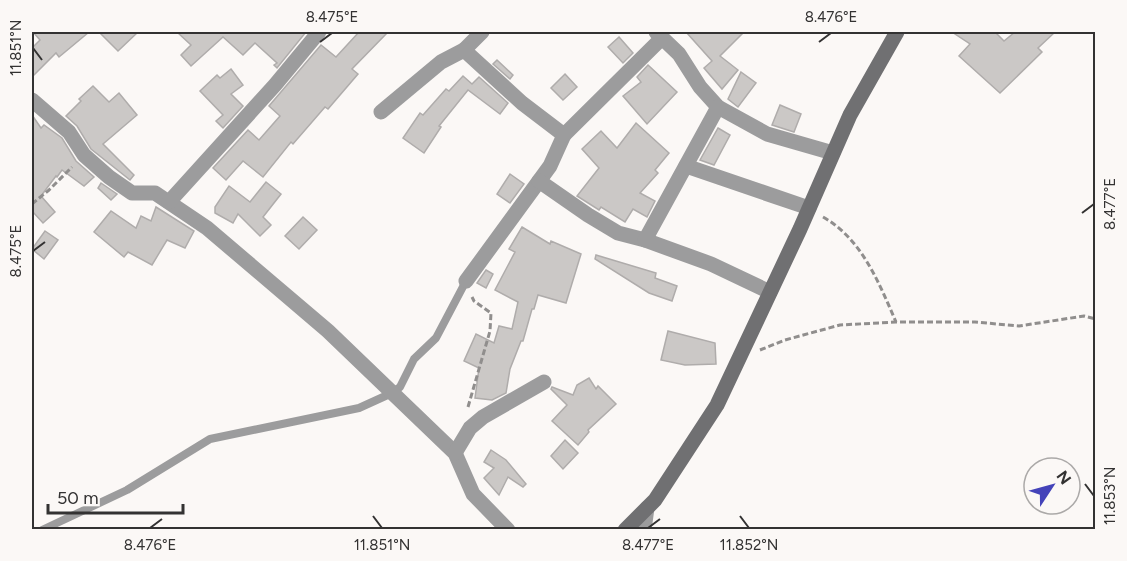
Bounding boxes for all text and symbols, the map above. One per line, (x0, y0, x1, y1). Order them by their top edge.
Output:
text: 8.475°E (306, 8, 358, 26)
text: 8.476°E (805, 8, 857, 26)
text: 11.851°N (7, 20, 25, 76)
text: 8.477°E (1101, 178, 1119, 230)
text: 8.475°E (7, 225, 25, 277)
north arrow (1022, 456, 1082, 516)
text: N (1052, 467, 1075, 488)
text: 11.853°N (1101, 467, 1119, 525)
scale bar (48, 477, 183, 515)
text: 50 m (57, 487, 99, 509)
text: 8.476°E (124, 536, 176, 554)
text: 11.851°N (354, 536, 410, 554)
text: 8.477°E (622, 536, 674, 554)
text: 11.852°N (720, 536, 778, 554)

